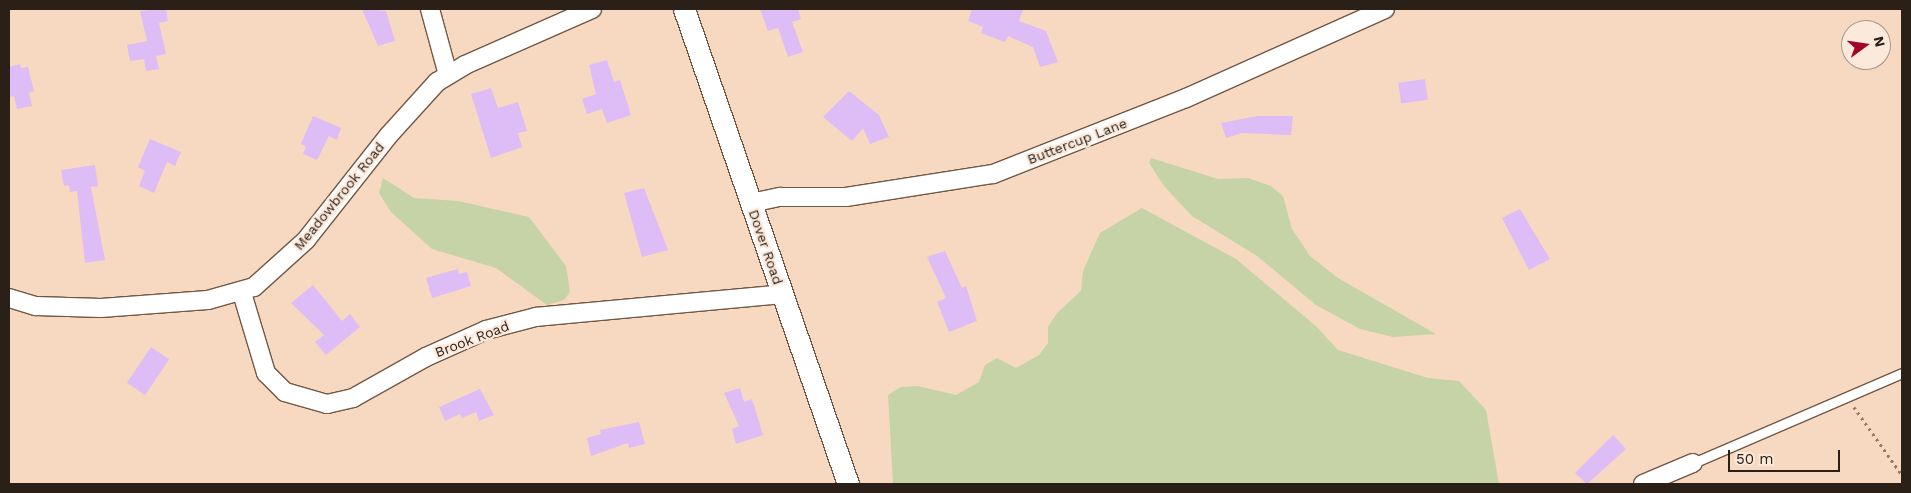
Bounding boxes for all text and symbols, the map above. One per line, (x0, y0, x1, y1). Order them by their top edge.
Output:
north arrow (1841, 20, 1891, 70)
text: N (1871, 35, 1889, 49)
street label: Buttercup Lane (1025, 114, 1129, 168)
street label: Meadowbrook Road (290, 138, 388, 254)
street label: Dover Road (745, 207, 787, 287)
street label: Brook Road (432, 317, 512, 361)
scale bar (1731, 440, 1844, 472)
text: 50 m (1736, 450, 1773, 468)

